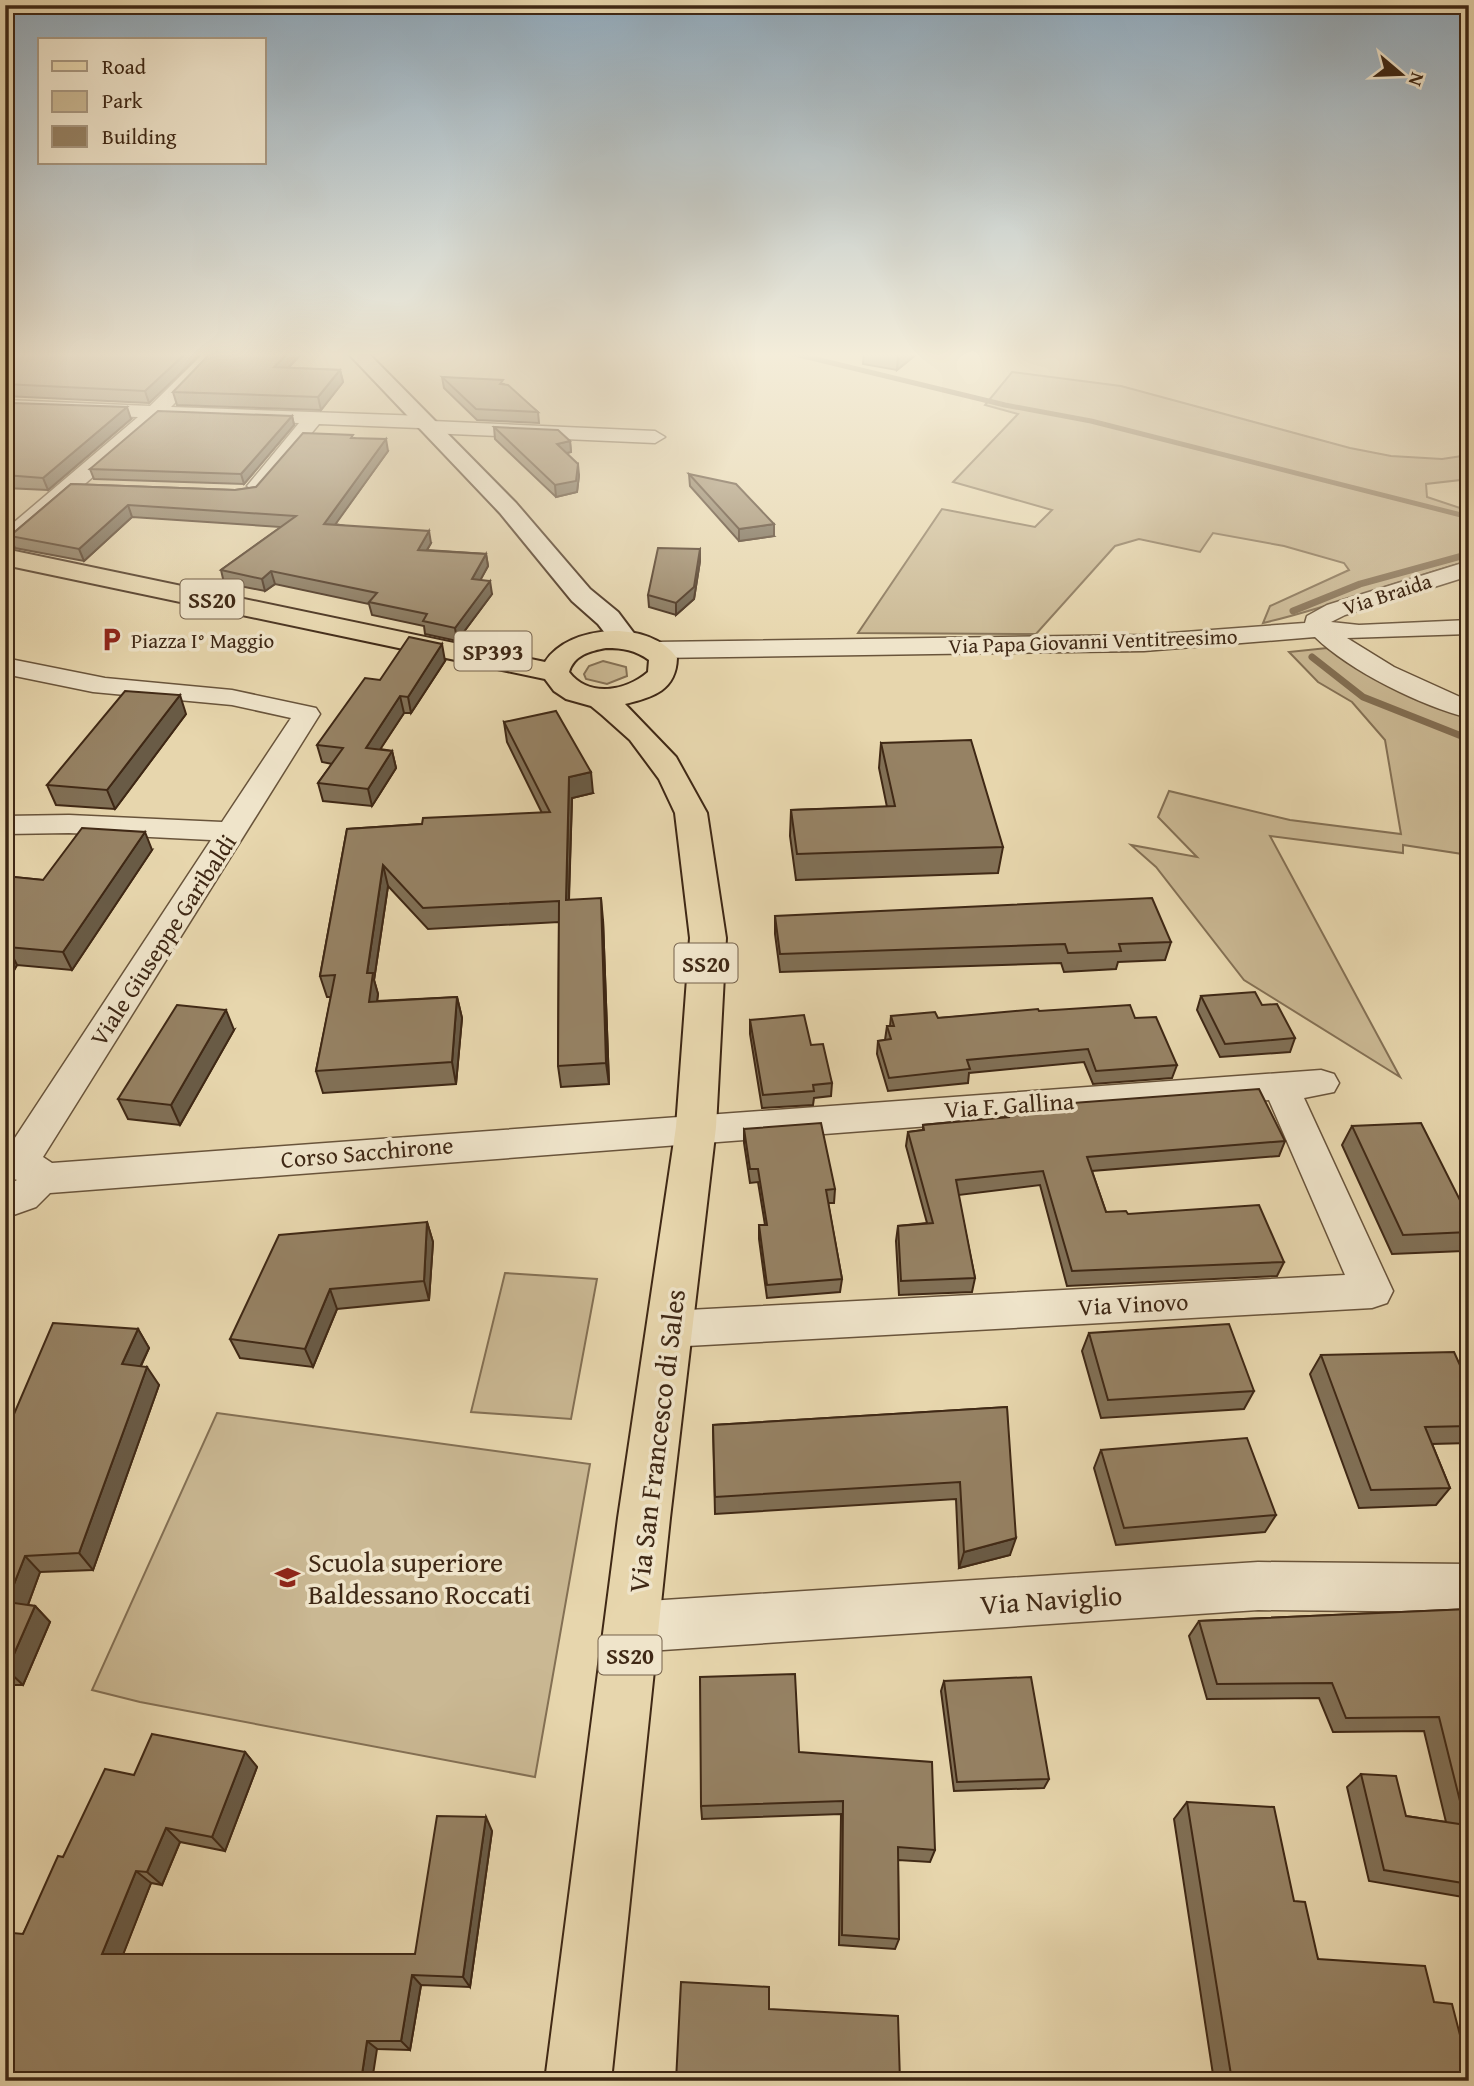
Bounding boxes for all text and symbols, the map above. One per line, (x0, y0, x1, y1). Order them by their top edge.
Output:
legend (38, 38, 266, 164)
north arrow (1366, 38, 1436, 108)
text: Road (102, 51, 147, 82)
text: N (1402, 69, 1432, 90)
text: Park (102, 85, 143, 116)
text: Building (102, 121, 177, 152)
street label: Via Braida (1339, 565, 1435, 623)
road number: SS20 (180, 580, 244, 618)
street label: Via Papa Giovanni Ventitreesimo (948, 620, 1238, 662)
place label: Piazza I° Maggio (131, 625, 274, 656)
parking icon: Piazza I° Maggio (97, 626, 125, 654)
road number: SP393 (454, 632, 532, 670)
street label: Viale Giuseppe Garibaldi (81, 827, 245, 1053)
road number: SS20 (674, 944, 738, 982)
street label: Via F. Gallina (943, 1083, 1076, 1127)
street label: Corso Sacchirone (279, 1127, 455, 1177)
street label: Via Vinovo (1077, 1284, 1189, 1324)
street label: Via San Francesco di Sales (617, 1287, 695, 1595)
place label: Scuola superiore Baldessano Roccati (308, 1541, 531, 1614)
school or university icon: Scuola superiore Baldessano Roccati (274, 1563, 302, 1591)
street label: Via Naviglio (979, 1574, 1123, 1624)
road number: SS20 (598, 1636, 662, 1674)

